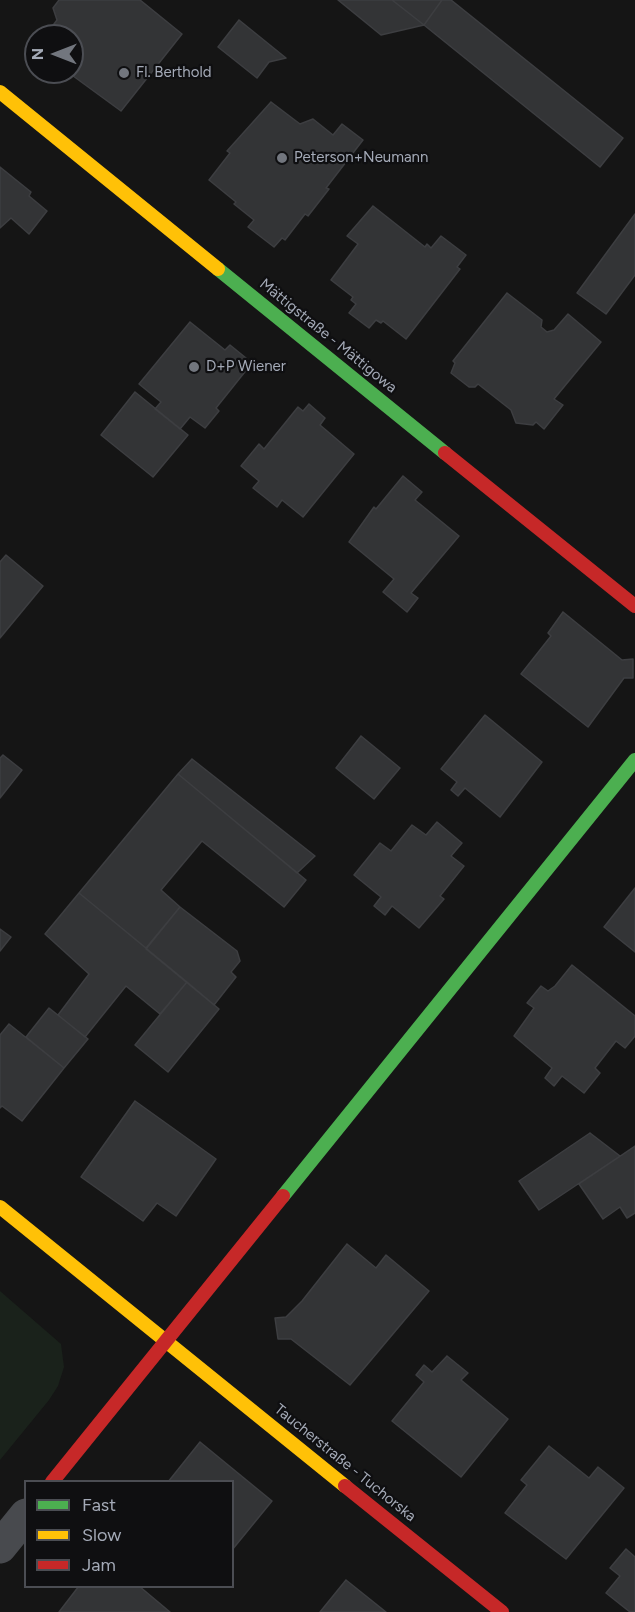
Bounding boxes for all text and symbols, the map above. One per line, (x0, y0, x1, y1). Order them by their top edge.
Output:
north arrow (24, 24, 84, 84)
text: N (28, 48, 47, 60)
place label: Fl. Berthold (136, 64, 212, 82)
marker: Fl. Berthold (117, 66, 131, 80)
place label: Peterson+Neumann (294, 149, 428, 167)
marker: Peterson+Neumann (275, 151, 289, 165)
street label: Mättigstraße - Mättigowa (256, 275, 400, 397)
place label: D+P Wiener (206, 358, 286, 376)
marker: D+P Wiener (187, 360, 201, 374)
street label: Taucherstraße - Tuchorska (271, 1400, 419, 1526)
legend (24, 1480, 234, 1588)
text: Fast (82, 1494, 116, 1516)
text: Slow (82, 1524, 121, 1546)
text: Jam (82, 1554, 116, 1576)

